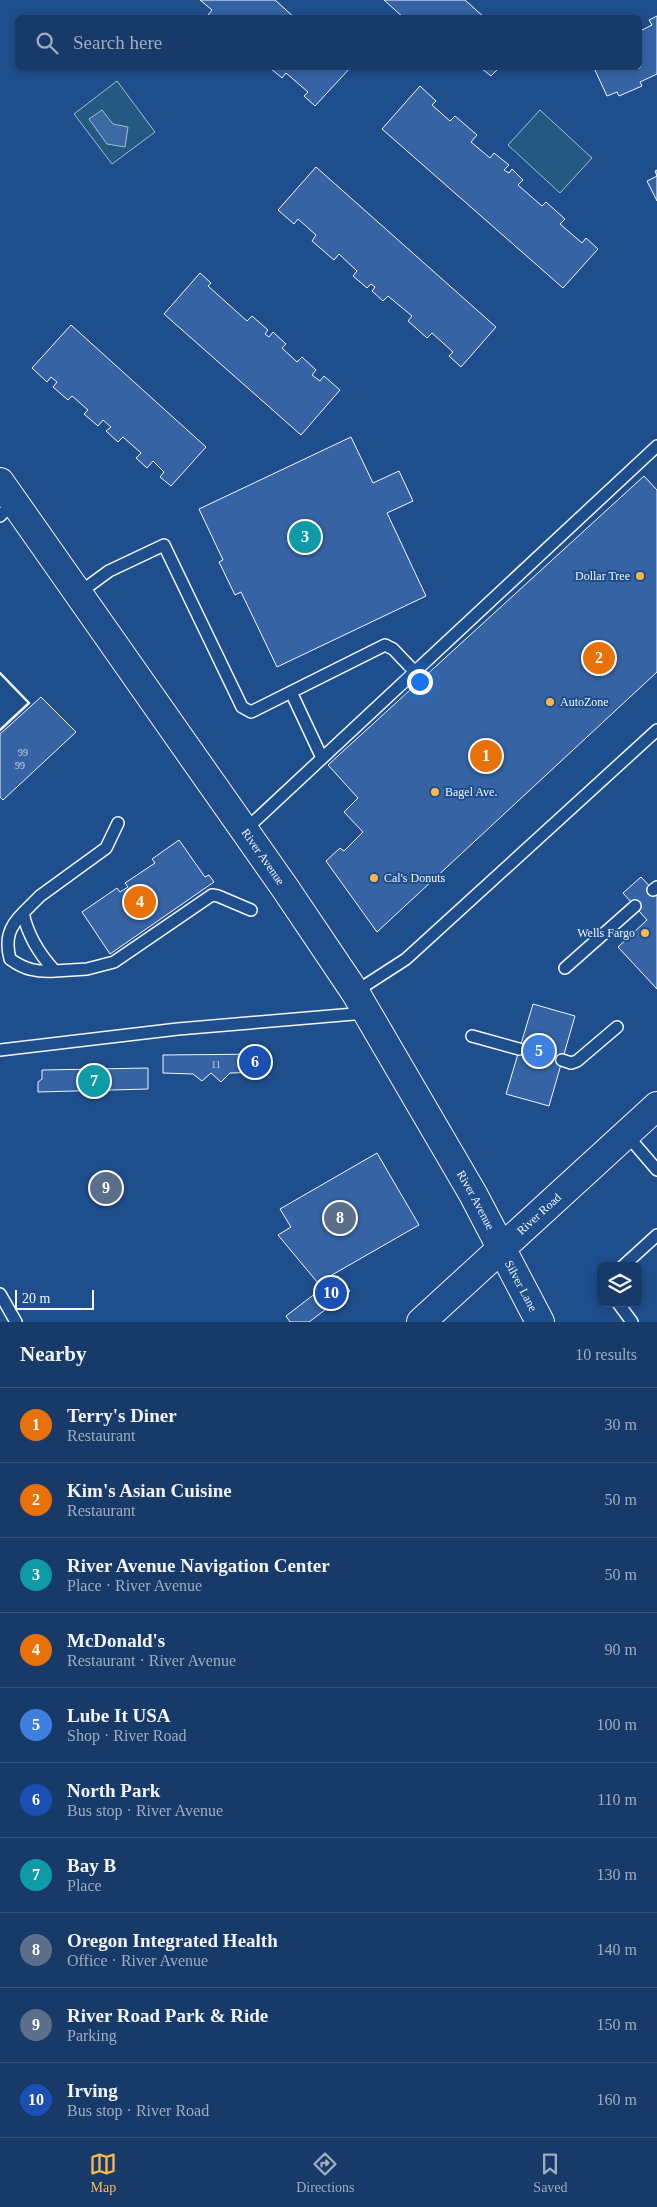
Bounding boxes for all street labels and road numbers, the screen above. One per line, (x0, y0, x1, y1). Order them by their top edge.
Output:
street label: River Avenue (239, 826, 288, 888)
street label: River Avenue (454, 1168, 497, 1232)
street label: River Road (514, 1190, 564, 1238)
street label: Silver Lane (502, 1258, 540, 1314)

